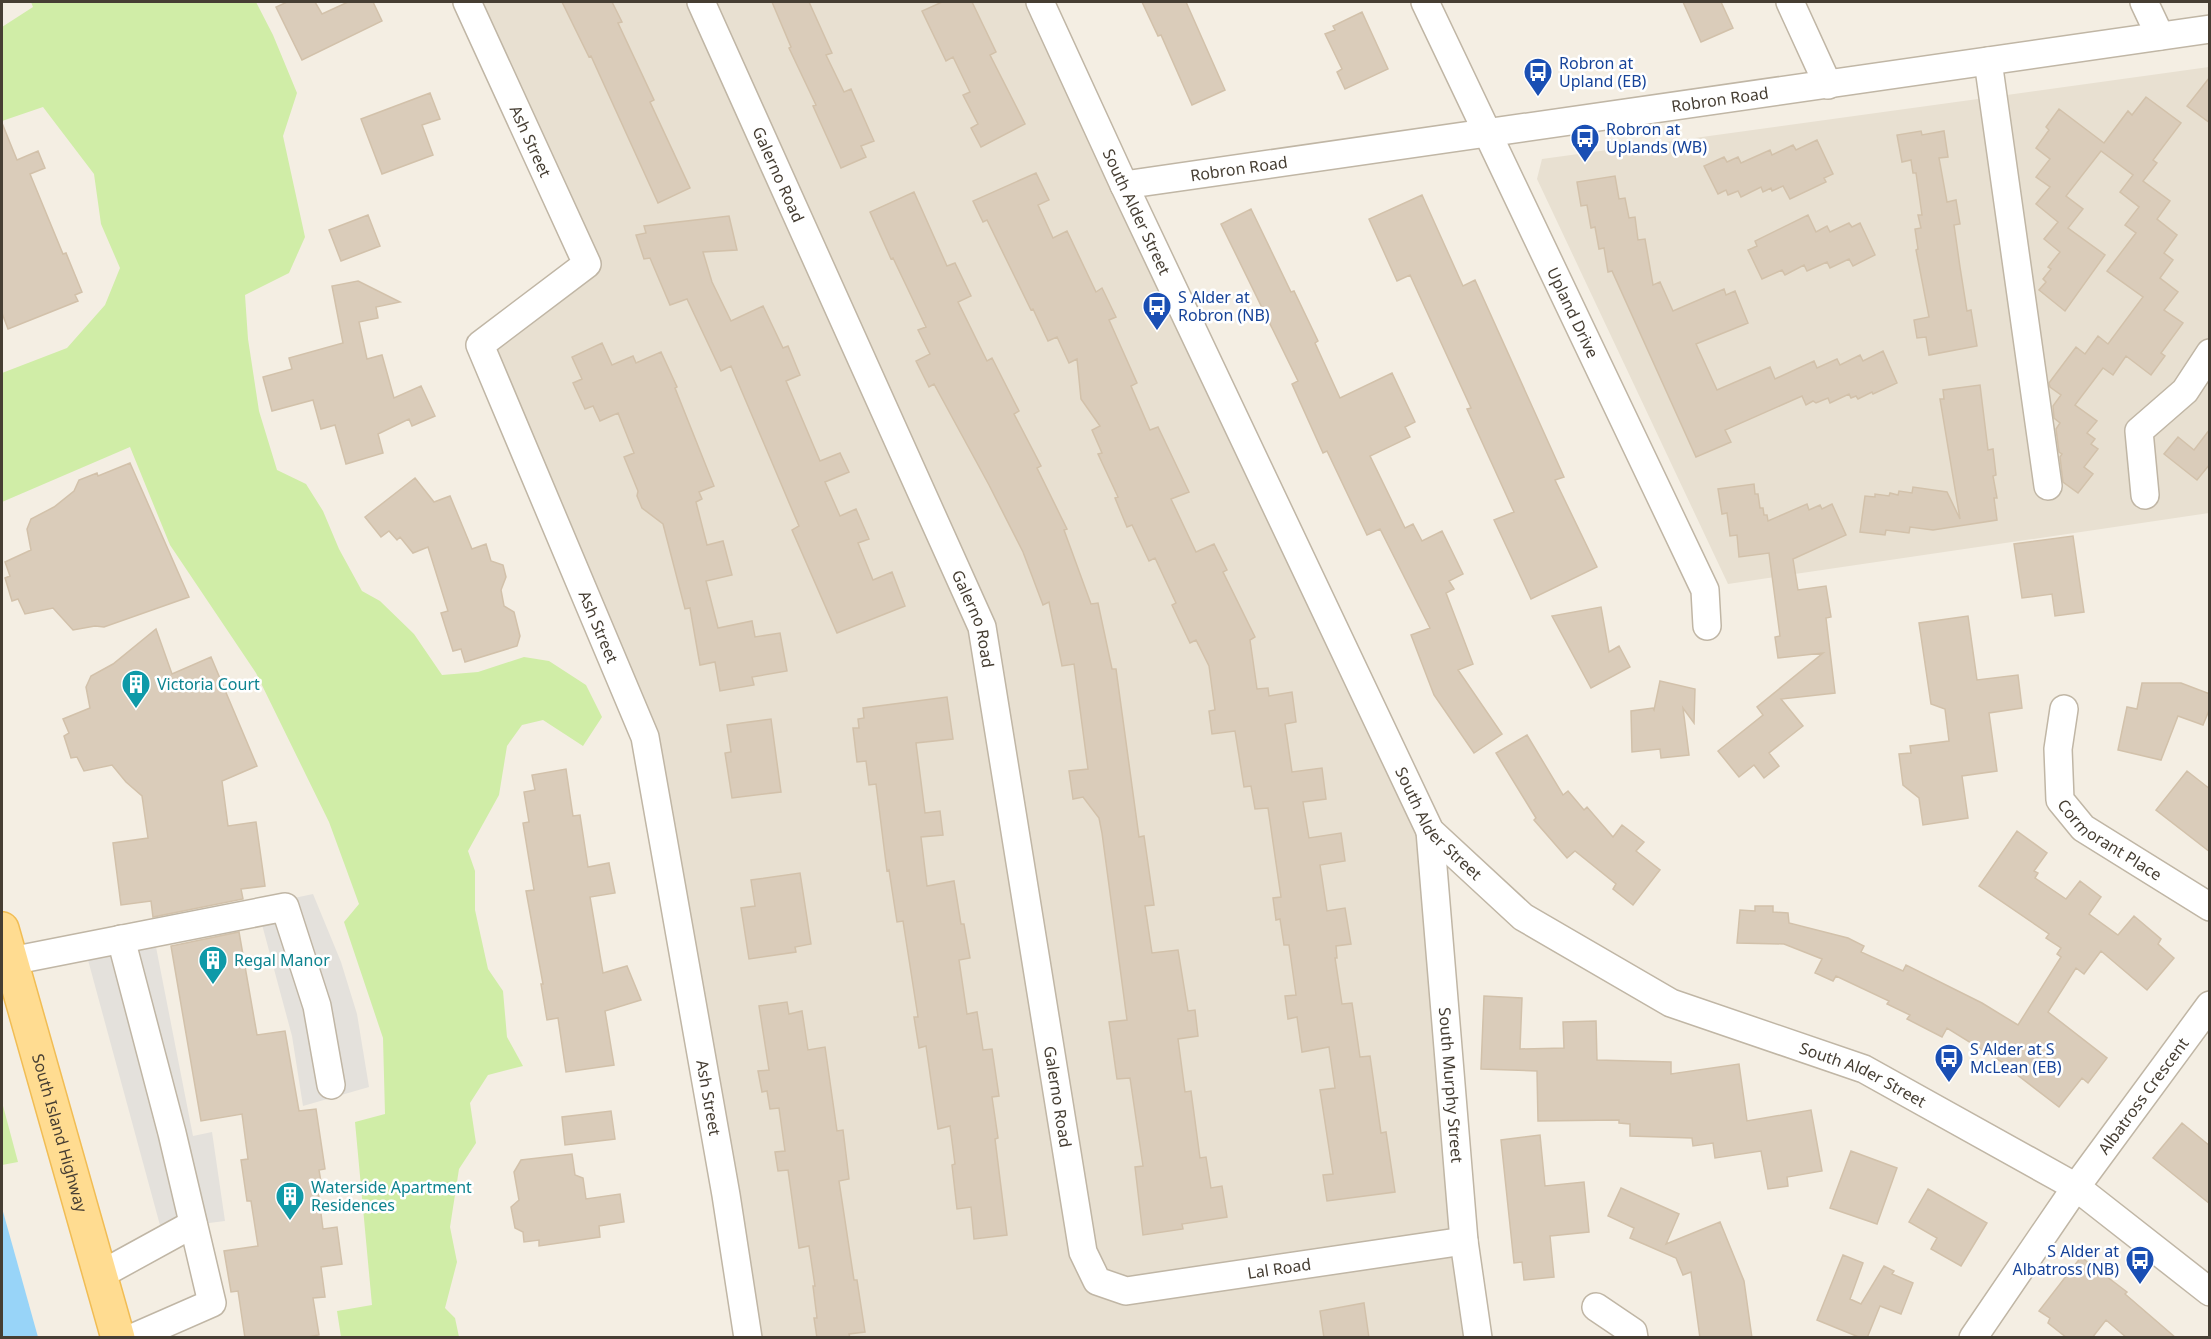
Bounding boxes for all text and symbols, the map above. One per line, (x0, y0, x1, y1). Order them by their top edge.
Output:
place label: Robron at Upland (EB) (1559, 52, 1647, 92)
bus stop icon: Robron at Upland (EB) (1522, 56, 1554, 98)
street label: Robron Road (1670, 82, 1770, 117)
street label: Ash Street (505, 102, 557, 181)
place label: Robron at Uplands (WB) (1606, 118, 1707, 158)
bus stop icon: Robron at Uplands (WB) (1569, 122, 1601, 164)
street label: Galerno Road (747, 123, 810, 226)
street label: South Alder Street (1098, 145, 1176, 279)
street label: Robron Road (1189, 151, 1289, 186)
street label: Upland Drive (1542, 264, 1604, 362)
place label: S Alder at Robron (NB) (1178, 286, 1270, 326)
bus stop icon: S Alder at Robron (NB) (1141, 290, 1173, 332)
street label: Galerno Road (947, 566, 999, 669)
street label: Ash Street (574, 587, 624, 666)
building icon: Victoria Court (120, 668, 152, 710)
place label: Victoria Court (157, 673, 260, 695)
street label: South Alder Street (1390, 763, 1487, 885)
street label: Cormorant Place (2053, 794, 2166, 885)
building icon: Regal Manor (197, 944, 229, 986)
place label: Regal Manor (234, 949, 330, 971)
street label: South Murphy Street (1434, 1006, 1469, 1164)
street label: Albatross Crescent (2093, 1033, 2194, 1159)
street label: South Alder Street (1797, 1037, 1930, 1113)
place label: S Alder at S McLean (EB) (1970, 1038, 2062, 1078)
bus stop icon: S Alder at S McLean (EB) (1933, 1042, 1965, 1084)
street label: Galerno Road (1039, 1044, 1077, 1149)
street label: South Island Highway (27, 1051, 93, 1216)
street label: Ash Street (691, 1058, 726, 1138)
place label: Waterside Apartment Residences (311, 1176, 472, 1216)
building icon: Waterside Apartment Residences (274, 1180, 306, 1222)
place label: S Alder at Albatross (NB) (2012, 1240, 2119, 1280)
bus stop icon: S Alder at Albatross (NB) (2124, 1244, 2156, 1286)
street label: Lal Road (1246, 1253, 1312, 1284)

